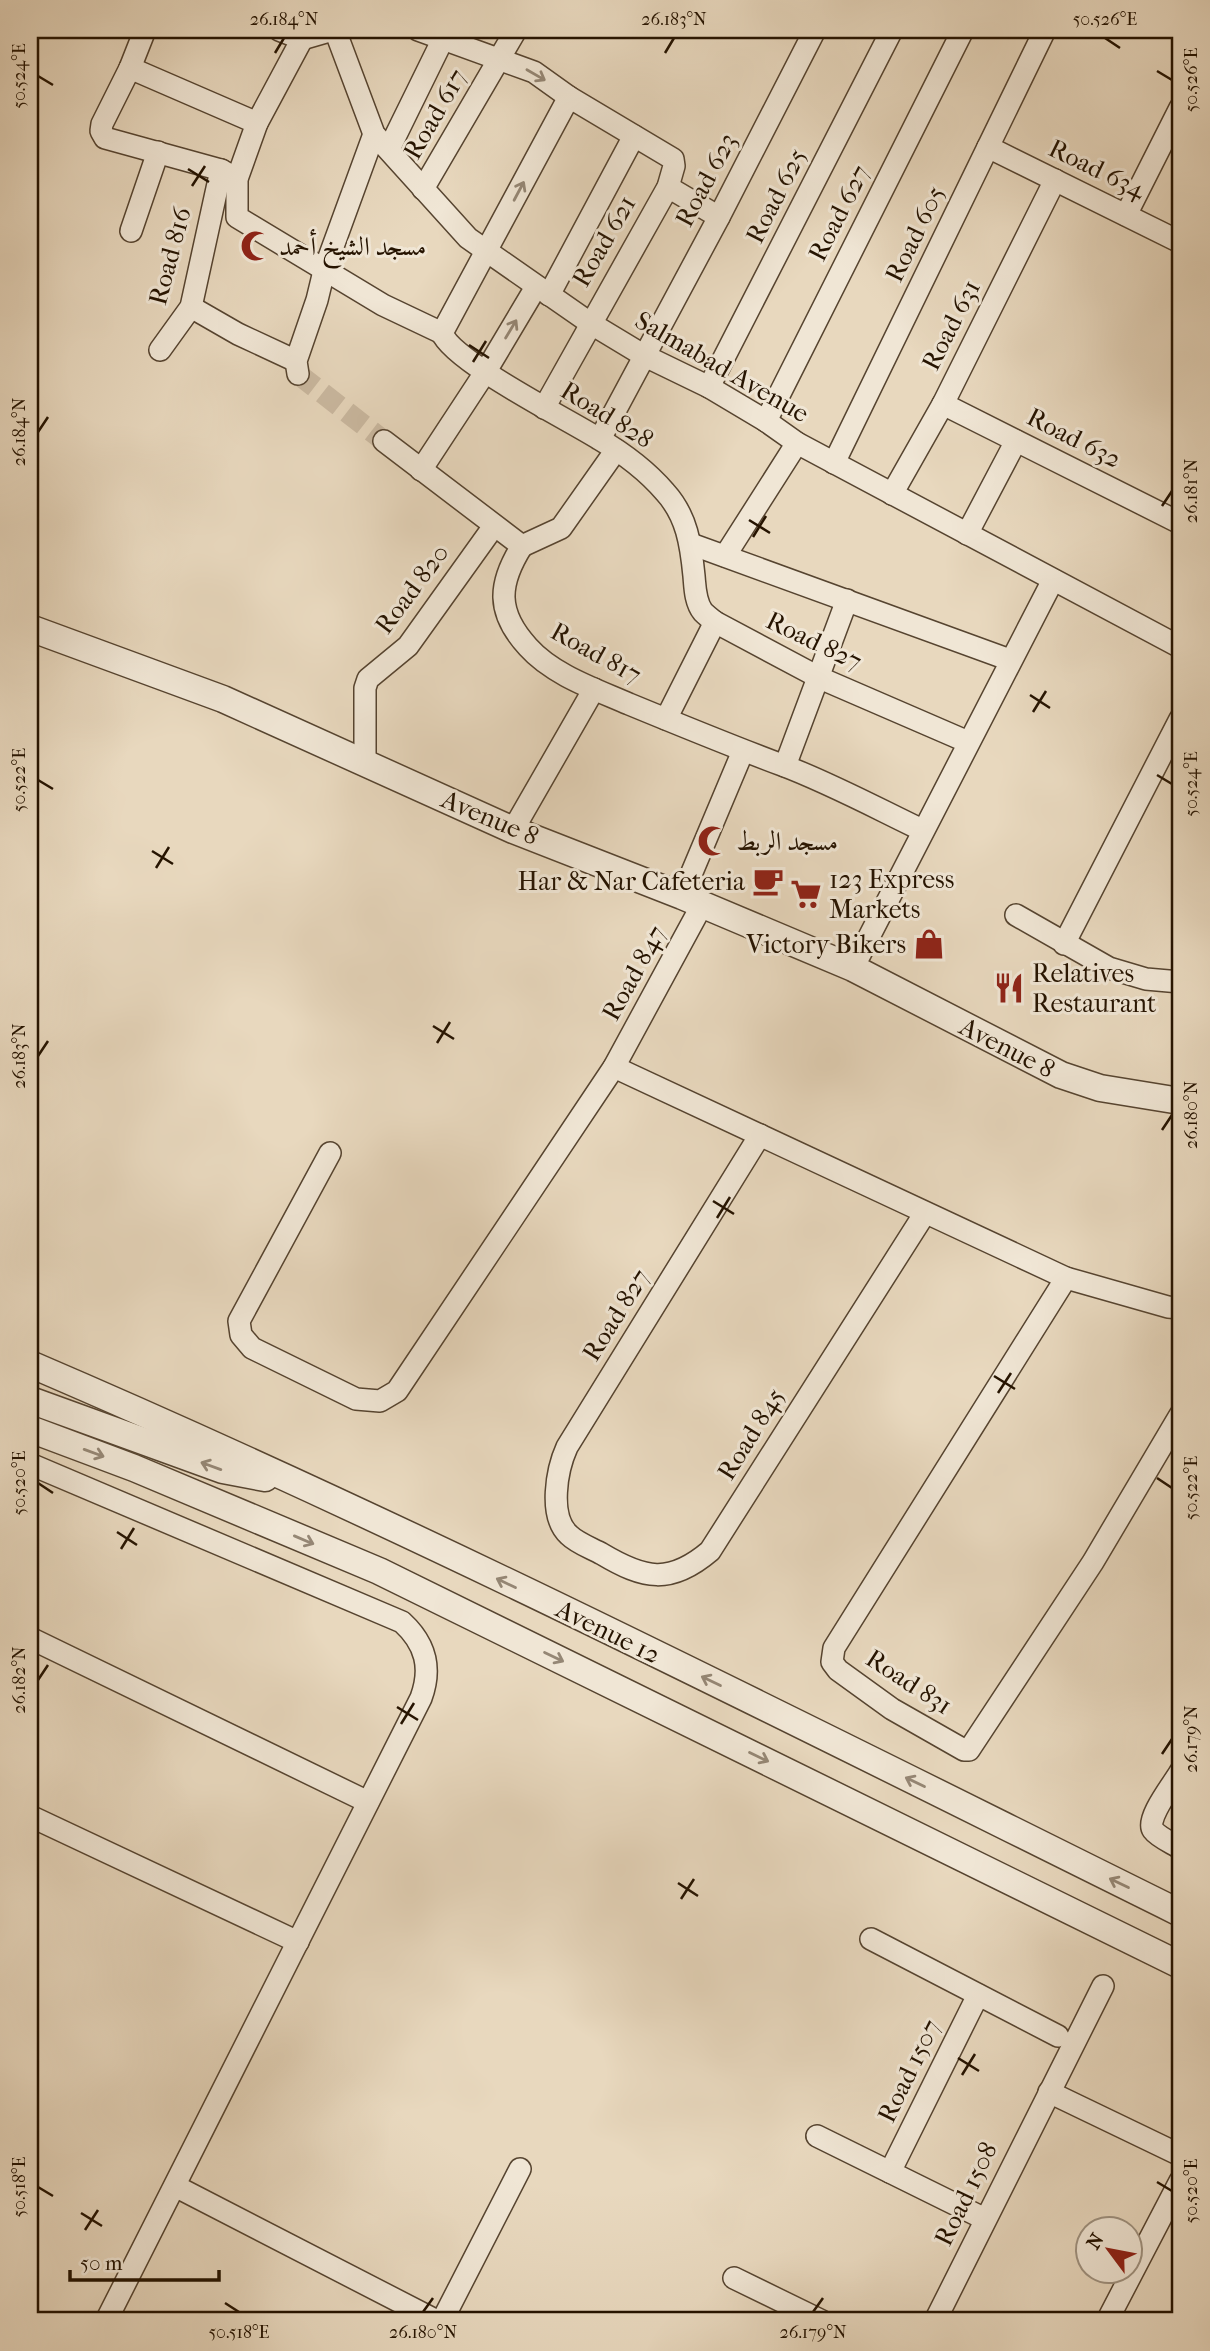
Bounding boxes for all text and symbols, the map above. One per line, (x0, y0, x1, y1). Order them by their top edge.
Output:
text: 26.184°N (250, 9, 319, 30)
text: 26.183°N (641, 9, 707, 30)
text: 50.526°E (1073, 9, 1137, 30)
text: 50.524°E (9, 43, 30, 109)
text: 50.526°E (1181, 48, 1202, 112)
street label: Road 617 (397, 63, 473, 165)
one-way arrow (526, 68, 546, 82)
street label: Road 623 (668, 128, 744, 232)
street label: Road 634 (1044, 132, 1151, 206)
street label: Road 625 (739, 143, 813, 249)
street label: Road 627 (802, 160, 876, 266)
one-way arrow (513, 181, 526, 202)
street label: Road 605 (878, 181, 952, 287)
street label: Road 621 (566, 190, 642, 292)
street label: Road 816 (142, 203, 198, 308)
mosque icon: مسجد الشيخ أحمد (239, 229, 273, 263)
place label: مسجد الشيخ أحمد (279, 229, 426, 270)
street label: Road 631 (915, 275, 987, 375)
street label: Salmabad Avenue (630, 305, 815, 429)
one-way arrow (504, 320, 518, 340)
street label: Road 828 (555, 375, 659, 455)
text: 26.184°N (9, 397, 30, 466)
street label: Road 632 (1022, 401, 1126, 475)
text: 26.181°N (1181, 458, 1202, 523)
street label: Road 820 (368, 538, 456, 640)
street label: Road 827 (761, 605, 867, 677)
street label: Road 817 (545, 616, 647, 690)
text: 50.522°E (9, 748, 30, 812)
text: 50.524°E (1181, 751, 1202, 817)
street label: Avenue 8 (436, 783, 543, 852)
mosque icon: مسجد الربط (696, 824, 730, 858)
place label: مسجد الربط (736, 826, 838, 857)
cafe icon: Har & Nar Cafeteria (751, 864, 785, 898)
place label: 123 Express Markets (829, 864, 954, 925)
place label: Har & Nar Cafeteria (518, 866, 746, 897)
supermarket icon: 123 Express Markets (789, 877, 823, 911)
street label: Road 847 (595, 920, 673, 1026)
shop icon: Victory Bikers (912, 927, 946, 961)
place label: Victory Bikers (745, 929, 906, 960)
place label: Relatives Restaurant (1032, 958, 1157, 1019)
restaurant icon: Relatives Restaurant (992, 971, 1026, 1005)
street label: Avenue 8 (953, 1010, 1060, 1085)
text: 26.183°N (9, 1023, 30, 1089)
text: 26.180°N (1181, 1081, 1202, 1149)
street label: Road 827 (576, 1263, 656, 1367)
street label: Road 845 (711, 1382, 791, 1486)
one-way arrow (82, 1448, 104, 1460)
text: 50.520°E (9, 1451, 30, 1515)
text: 50.522°E (1181, 1456, 1202, 1520)
one-way arrow (200, 1459, 222, 1471)
one-way arrow (293, 1534, 314, 1547)
one-way arrow (496, 1575, 517, 1589)
street label: Avenue 12 (550, 1593, 665, 1671)
street label: Road 831 (860, 1643, 958, 1721)
text: 26.182°N (9, 1646, 30, 1714)
one-way arrow (543, 1651, 564, 1665)
one-way arrow (701, 1674, 722, 1688)
text: 26.179°N (1181, 1705, 1202, 1773)
one-way arrow (748, 1751, 769, 1765)
one-way arrow (905, 1774, 926, 1788)
one-way arrow (1109, 1875, 1130, 1889)
street label: Road 1507 (871, 2014, 947, 2128)
street label: Road 1508 (928, 2137, 1004, 2251)
text: 50.518°E (9, 2156, 30, 2218)
text: 50.520°E (1181, 2159, 1202, 2223)
north arrow (1074, 2214, 1144, 2284)
text: N (1082, 2229, 1109, 2253)
scale bar (70, 2239, 219, 2283)
text: 50 m (80, 2251, 123, 2275)
text: 50.518°E (208, 2322, 270, 2343)
text: 26.180°N (389, 2322, 457, 2343)
text: 26.179°N (779, 2322, 847, 2343)

